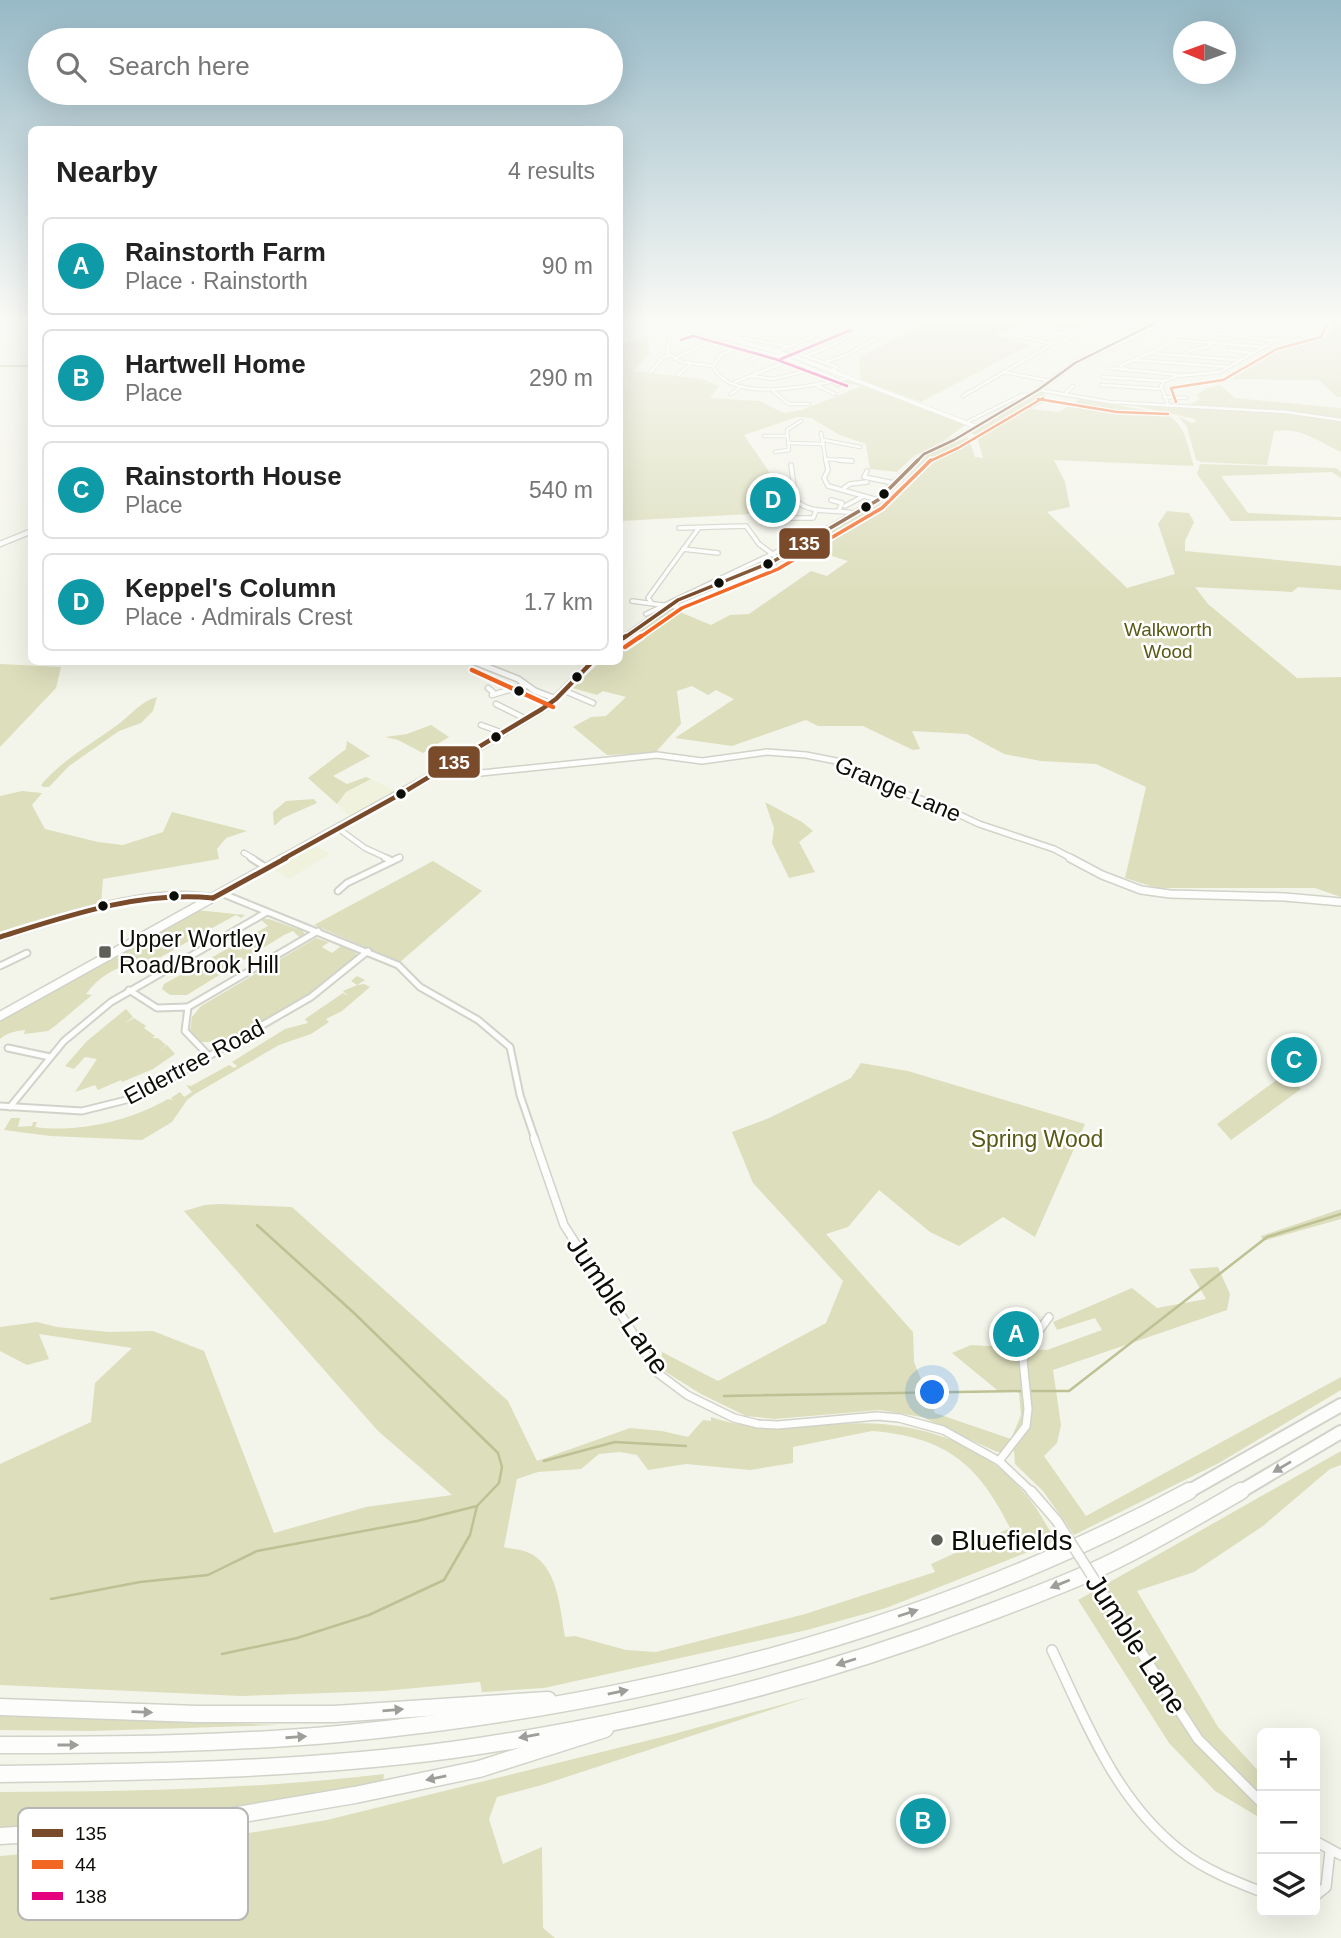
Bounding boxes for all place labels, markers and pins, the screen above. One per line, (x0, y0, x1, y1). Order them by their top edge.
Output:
pin: D (750, 474, 796, 526)
unlabelled marker (877, 487, 891, 501)
unlabelled marker (859, 500, 873, 514)
unlabelled marker (761, 557, 775, 571)
unlabelled marker (712, 576, 726, 590)
unlabelled marker (570, 670, 584, 684)
unlabelled marker (512, 684, 526, 698)
unlabelled marker (489, 730, 503, 744)
unlabelled marker (394, 787, 408, 801)
unlabelled marker (167, 889, 181, 903)
unlabelled marker (96, 899, 110, 913)
place label: Upper Wortley Road/Brook Hill (119, 926, 279, 978)
marker: Upper Wortley Road/Brook Hill (97, 944, 113, 960)
pin: C (1271, 1034, 1317, 1086)
pin: A (993, 1308, 1039, 1360)
place label: Bluefields (951, 1525, 1072, 1556)
marker: Bluefields (929, 1532, 945, 1548)
pin: B (900, 1795, 946, 1847)

